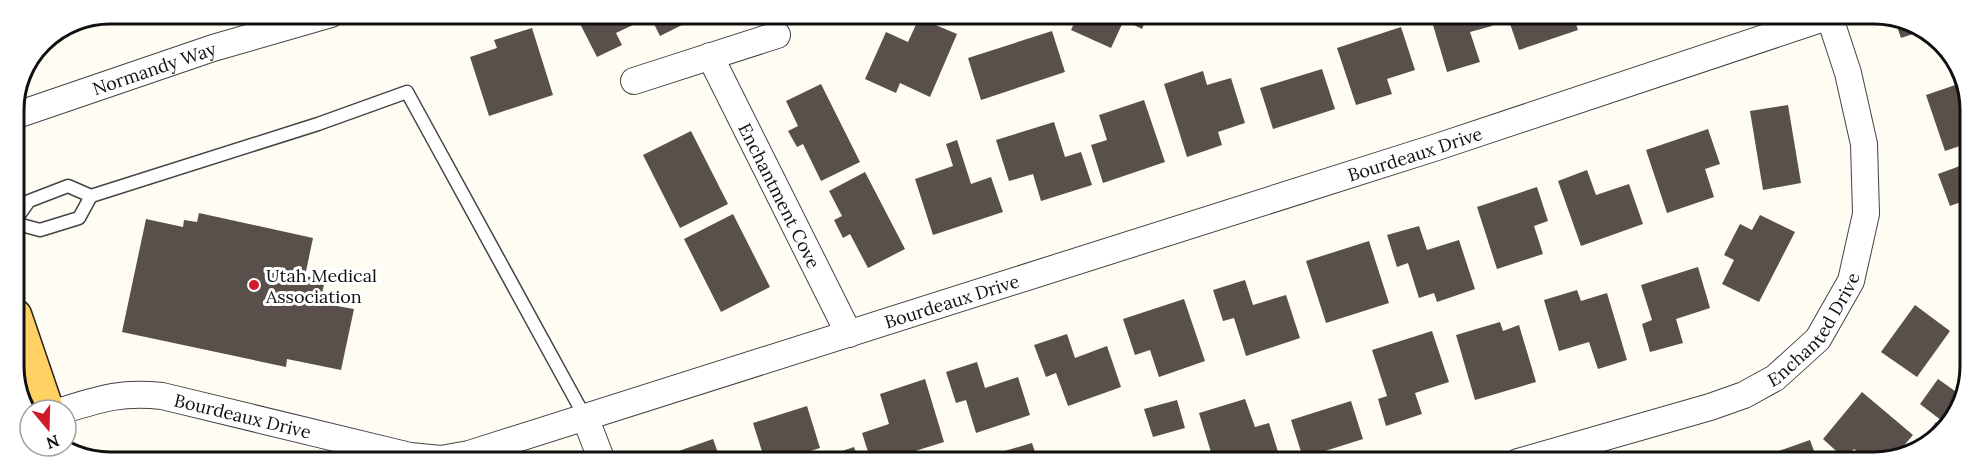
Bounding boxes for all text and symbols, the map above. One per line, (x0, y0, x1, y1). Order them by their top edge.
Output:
street label: Normandy Way (89, 36, 219, 100)
street label: Enchantment Cove (734, 119, 826, 272)
street label: Bourdeaux Drive (1345, 121, 1485, 186)
place label: Utah Medical Association (265, 264, 377, 308)
street label: Bourdeaux Drive (881, 269, 1022, 333)
street label: Enchanted Drive (1763, 270, 1864, 391)
marker: Utah Medical Association (247, 278, 261, 292)
street label: Bourdeaux Drive (172, 388, 314, 443)
north arrow (18, 398, 78, 458)
text: N (44, 431, 62, 454)

